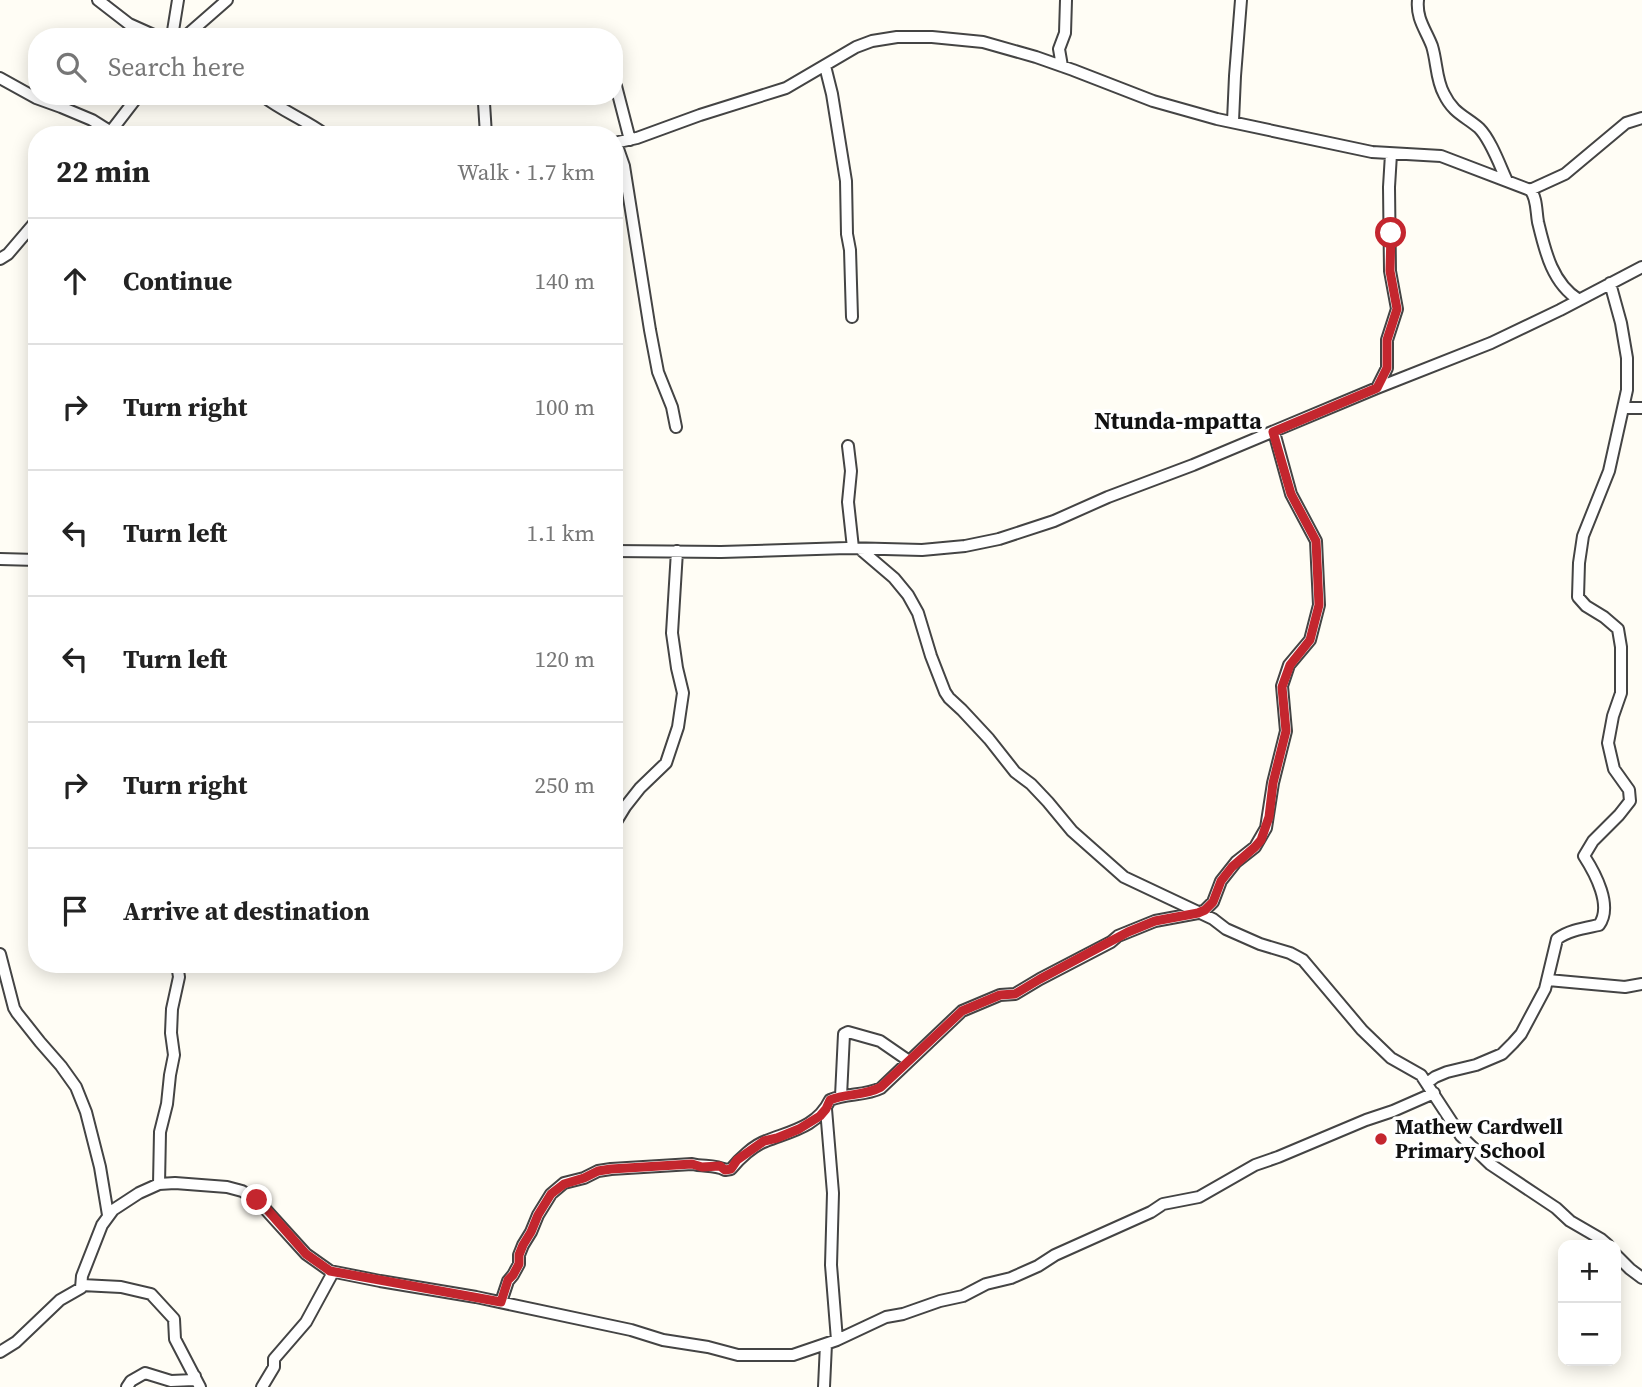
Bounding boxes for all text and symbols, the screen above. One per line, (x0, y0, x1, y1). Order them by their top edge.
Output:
search box (28, 28, 623, 105)
icon: search (52, 48, 90, 86)
text: Search here (108, 49, 245, 85)
text: 22 min (56, 151, 150, 192)
text: Walk · 1.7 km (457, 156, 595, 188)
route start (1375, 217, 1406, 248)
icon: ahead (56, 262, 94, 300)
text: Continue (123, 263, 232, 299)
text: 140 m (534, 265, 595, 297)
icon: right (56, 388, 94, 426)
text: Turn right (123, 389, 247, 425)
text: 100 m (534, 391, 595, 423)
district label: Ntunda-mpatta (1094, 404, 1262, 437)
icon: left (56, 514, 94, 552)
text: Turn left (123, 515, 227, 551)
text: 1.1 km (526, 517, 595, 549)
icon: left (56, 640, 94, 678)
text: Turn left (123, 641, 227, 677)
text: 120 m (534, 643, 595, 675)
icon: right (56, 766, 94, 804)
text: Turn right (123, 767, 247, 803)
text: 250 m (534, 769, 595, 801)
icon: arrive (56, 892, 94, 930)
text: Arrive at destination (123, 893, 370, 929)
place label: Mathew Cardwell Primary School (1395, 1112, 1563, 1165)
marker: Mathew Cardwell Primary School (1373, 1131, 1389, 1147)
route end (241, 1184, 272, 1215)
map controls (1558, 1240, 1621, 1366)
button: + (1558, 1240, 1621, 1303)
button: − (1558, 1303, 1621, 1366)

